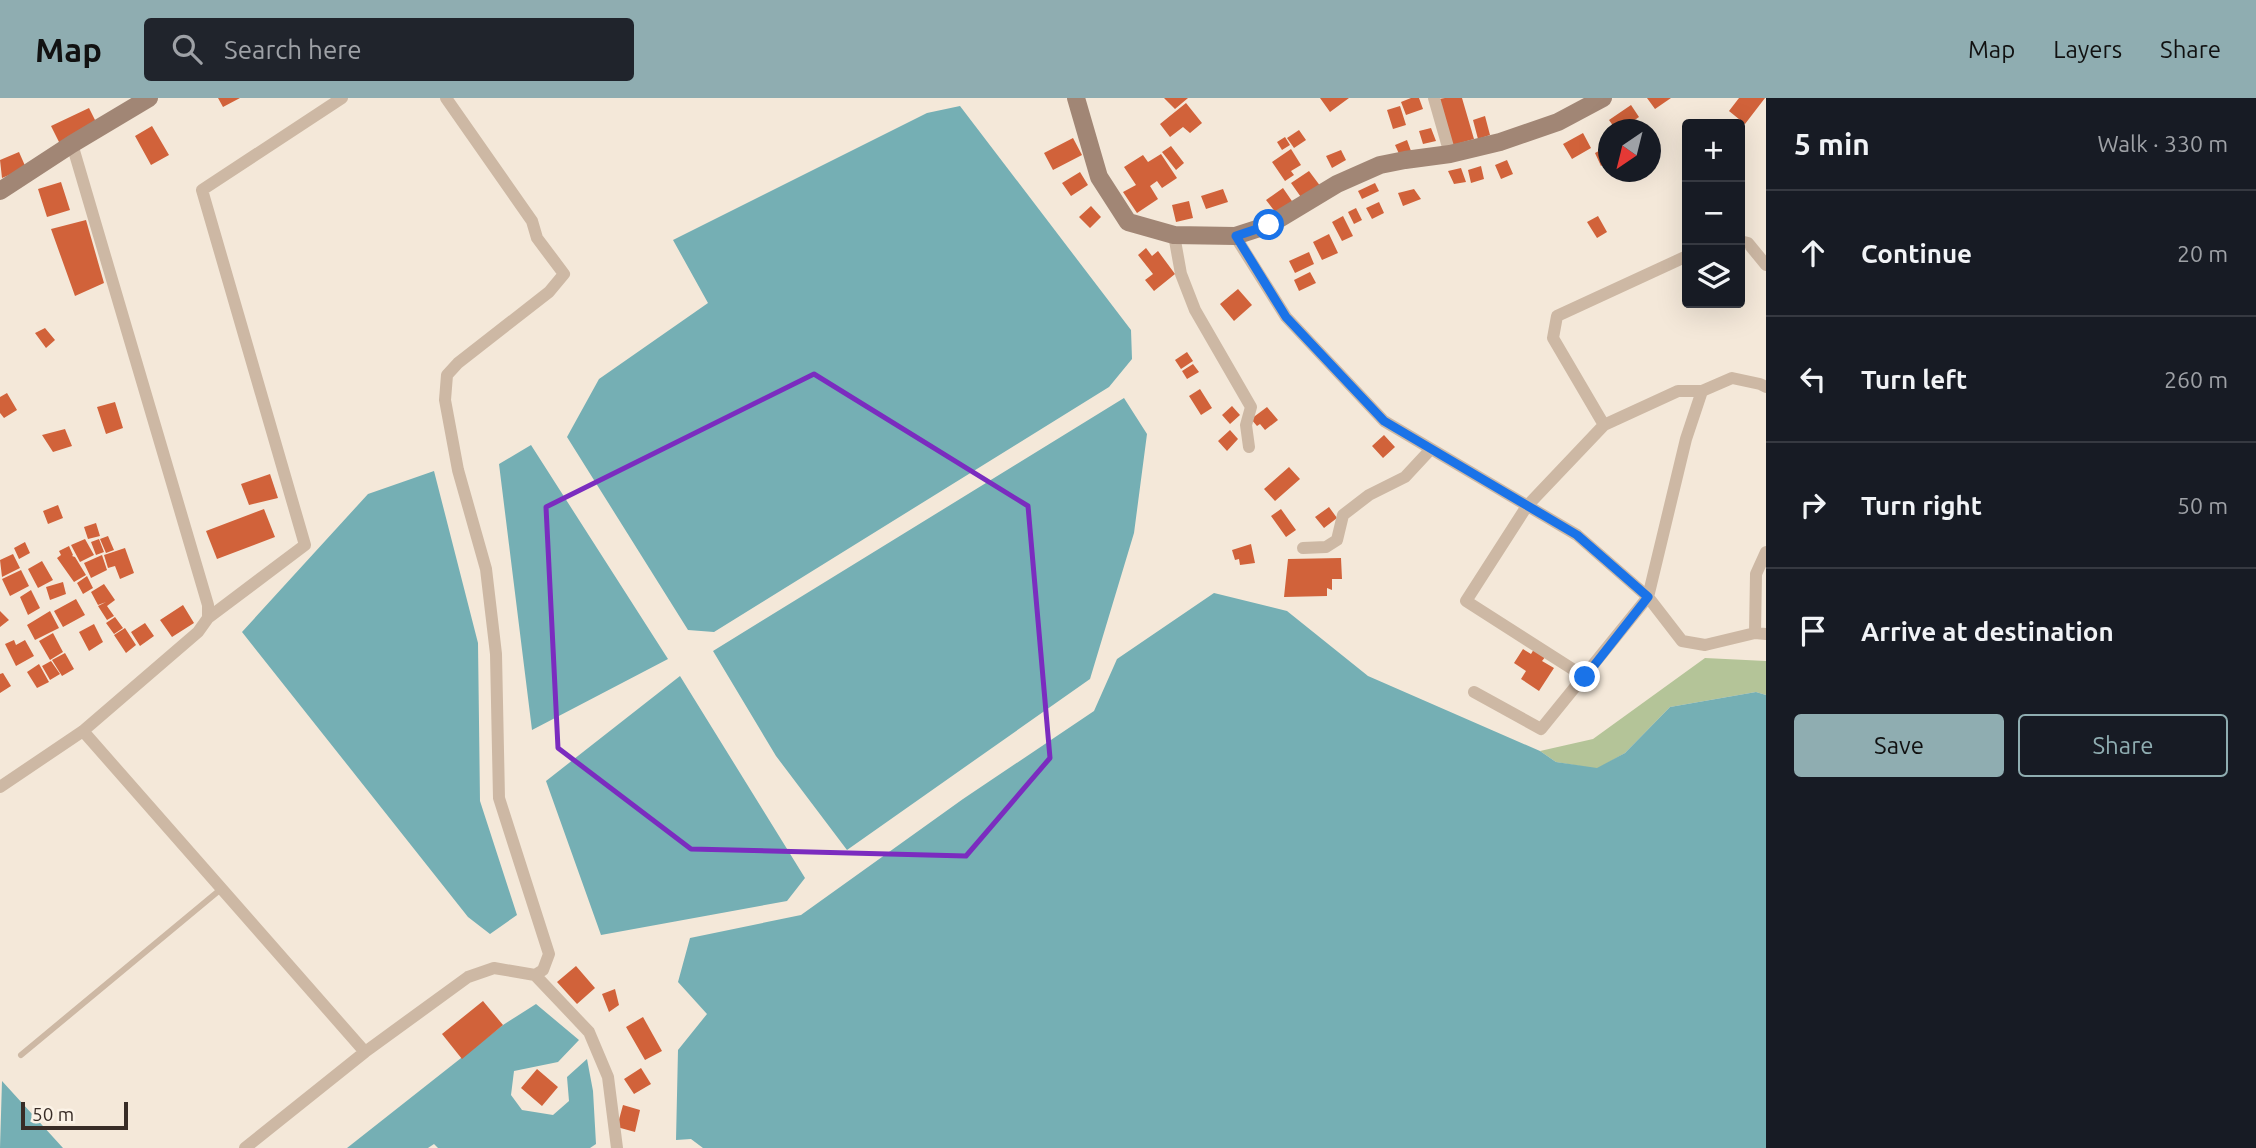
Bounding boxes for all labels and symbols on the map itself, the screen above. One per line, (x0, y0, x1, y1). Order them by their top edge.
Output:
north arrow (1598, 119, 1661, 182)
route start (1253, 209, 1284, 240)
route end (1569, 661, 1600, 692)
scale bar (21, 1099, 128, 1131)

